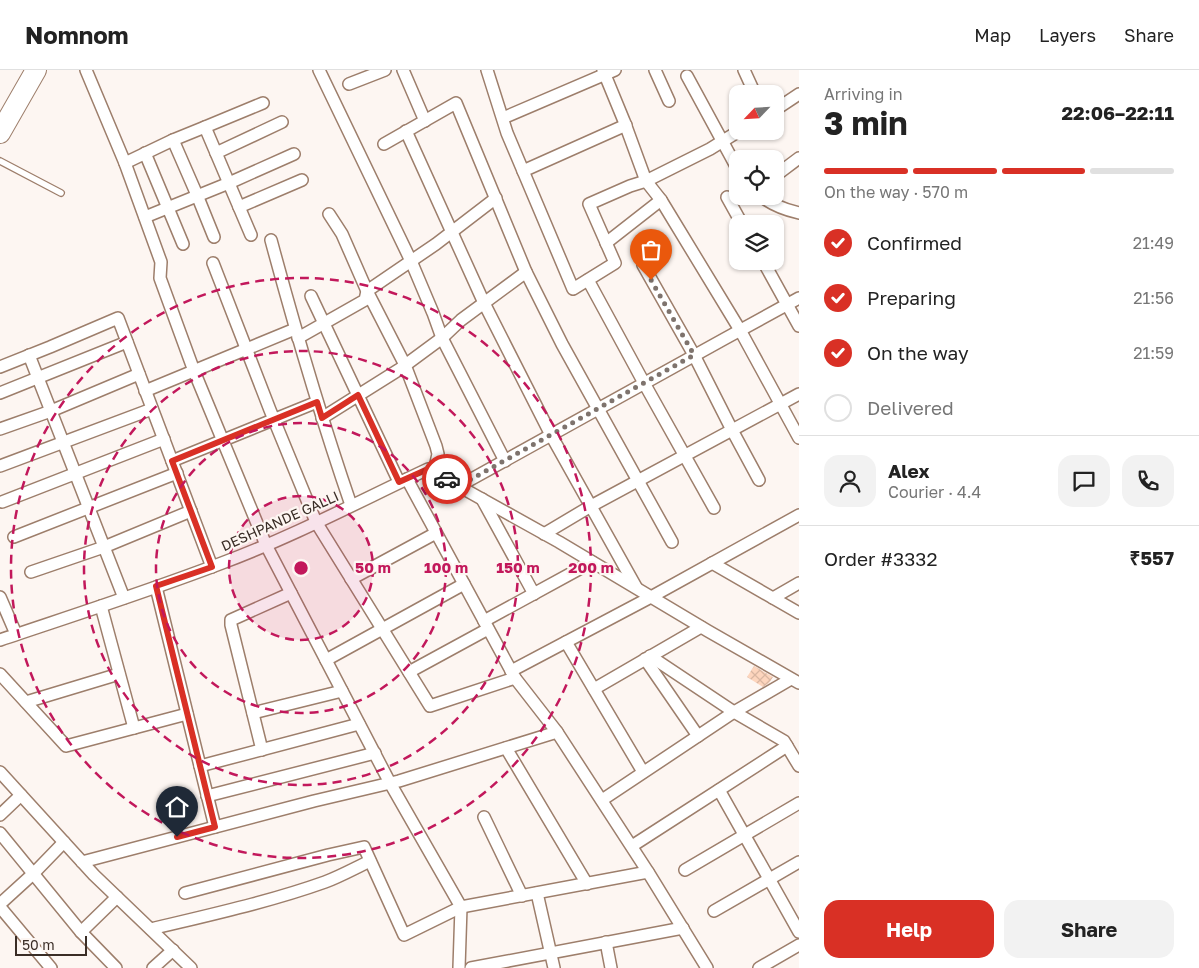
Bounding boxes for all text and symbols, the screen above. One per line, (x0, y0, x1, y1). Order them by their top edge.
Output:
text: Nomnom (25, 20, 129, 49)
text: Map (974, 24, 1011, 46)
text: Layers (1039, 24, 1096, 46)
text: Share (1124, 24, 1174, 46)
text: Arriving in (824, 84, 903, 104)
north arrow (729, 85, 784, 140)
map controls (729, 85, 784, 270)
text: 22:06–22:11 (1061, 101, 1174, 124)
text: 3 min (824, 104, 908, 142)
button: locate (729, 150, 784, 205)
text: On the way · 570 m (824, 182, 968, 202)
button: layers (729, 215, 784, 270)
pin (630, 229, 672, 280)
icon: check (824, 229, 852, 257)
text: Confirmed (867, 231, 962, 254)
text: 21:49 (1133, 233, 1174, 253)
icon: bag (637, 236, 665, 264)
icon: check (824, 284, 852, 312)
text: Preparing (867, 286, 956, 309)
text: 21:56 (1133, 288, 1174, 308)
icon: check (824, 339, 852, 367)
text: On the way (867, 341, 969, 364)
text: 21:59 (1133, 343, 1174, 363)
text: Delivered (867, 396, 954, 419)
courier (422, 454, 472, 504)
button: person (824, 455, 876, 507)
button: chat (1058, 455, 1110, 507)
button: phone (1122, 455, 1174, 507)
text: Alex (888, 459, 929, 482)
icon: car (433, 465, 461, 493)
text: Courier · 4.4 (888, 482, 981, 502)
street label: DESHPANDE GALLI (218, 487, 341, 554)
text: ₹557 (1130, 546, 1174, 569)
text: Order #3332 (824, 547, 937, 570)
text: 50 m (355, 558, 391, 576)
text: 100 m (424, 558, 468, 576)
text: 150 m (496, 558, 540, 576)
text: 200 m (568, 558, 614, 576)
centre of rings (292, 559, 310, 577)
pin (156, 786, 198, 837)
icon: home (163, 793, 191, 821)
button: Help (824, 900, 994, 958)
button: Share (1004, 900, 1174, 958)
scale bar (15, 933, 88, 956)
text: 50 m (22, 936, 55, 953)

